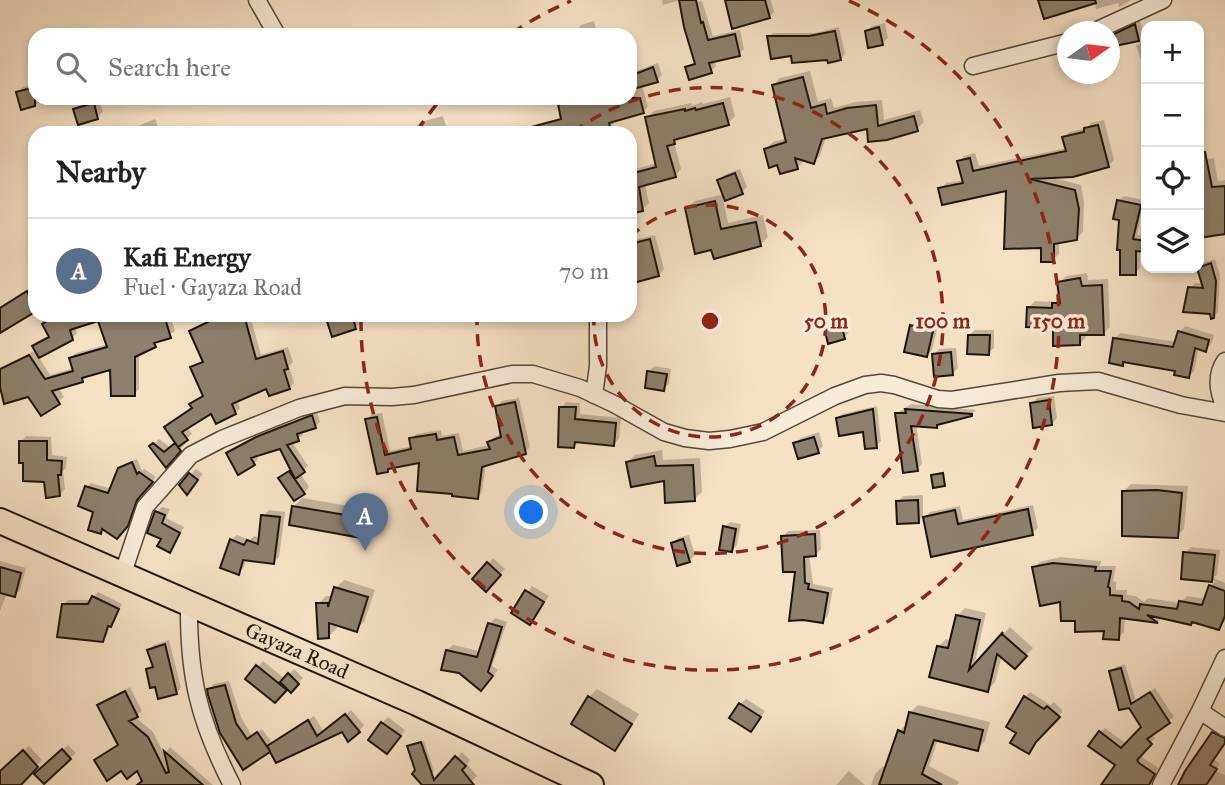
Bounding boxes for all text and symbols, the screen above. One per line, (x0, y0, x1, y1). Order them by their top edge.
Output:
north arrow (1057, 21, 1120, 84)
map controls (1141, 21, 1204, 273)
button: + (1141, 21, 1204, 84)
search box (28, 28, 637, 105)
icon: search (52, 48, 90, 86)
text: Search here (108, 51, 231, 83)
button: − (1141, 84, 1204, 147)
button: locate (1141, 147, 1204, 210)
text: Nearby (56, 154, 146, 190)
button: layers (1141, 210, 1204, 273)
text: Kafi Energy (123, 241, 251, 273)
text: A (71, 257, 87, 285)
text: 70 m (559, 257, 609, 285)
text: Fuel · Gayaza Road (123, 273, 302, 301)
text: 50 m (804, 308, 848, 334)
text: 100 m (916, 308, 971, 334)
text: 150 m (1033, 308, 1085, 334)
centre of rings (698, 309, 722, 333)
pin: A (342, 493, 388, 551)
your location (514, 495, 548, 529)
street label: Gayaza Road (241, 617, 353, 685)

